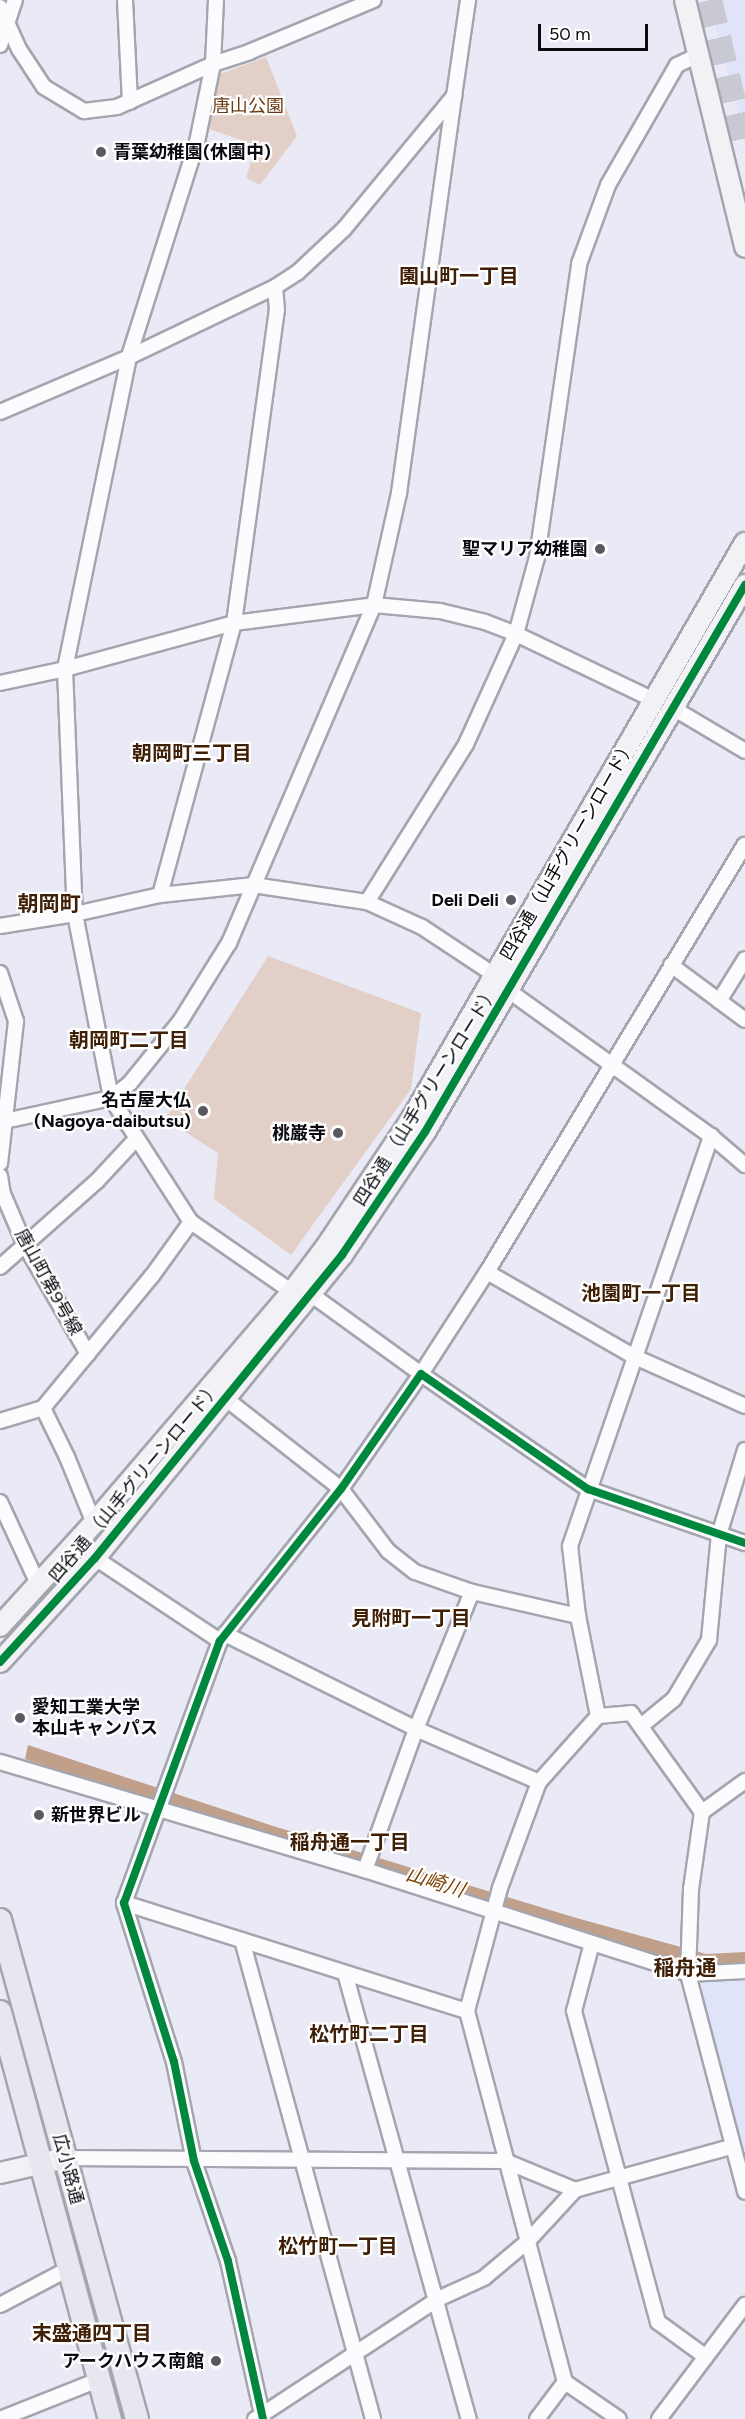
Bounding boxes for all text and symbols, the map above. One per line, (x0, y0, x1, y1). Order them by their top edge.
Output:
scale bar (541, 12, 650, 50)
text: 50 m (549, 23, 591, 45)
park label: 唐山公園 (212, 95, 284, 117)
place label: 青葉幼稚園(休園中) (113, 141, 271, 163)
marker: 青葉幼稚園(休園中) (94, 145, 108, 159)
district label: 園山町一丁目 (399, 264, 519, 288)
place label: 聖マリア幼稚園 (462, 538, 588, 560)
marker: 聖マリア幼稚園 (593, 542, 607, 556)
street label: 四谷通（山手グリーンロード） (496, 735, 640, 965)
district label: 朝岡町三丁目 (132, 741, 252, 765)
place label: Deli Deli (431, 889, 499, 911)
district label: 朝岡町 (18, 891, 80, 917)
marker: Deli Deli (504, 893, 518, 907)
street label: 四谷通 （山手グリーンロード） (349, 982, 503, 1210)
district label: 朝岡町二丁目 (69, 1028, 189, 1052)
place label: 名古屋大仏 (Nagoya-daibutsu) (34, 1090, 191, 1132)
marker: 名古屋大仏 (Nagoya-daibutsu) (196, 1104, 210, 1118)
place label: 桃巌寺 (272, 1122, 326, 1144)
marker: 桃巌寺 (331, 1126, 345, 1140)
street label: 唐山町第9号線 (10, 1225, 86, 1339)
district label: 池園町一丁目 (581, 1281, 701, 1305)
street label: 四谷通 （山手グリーンロード） (44, 1377, 226, 1587)
district label: 見附町一丁目 (351, 1606, 471, 1630)
place label: 愛知工業大学 本山キャンパス (32, 1697, 158, 1740)
marker: 愛知工業大学 本山キャンパス (13, 1711, 27, 1725)
place label: 新世界ビル (51, 1804, 141, 1826)
marker: 新世界ビル (32, 1808, 46, 1822)
district label: 稲舟通一丁目 (290, 1830, 410, 1854)
water label: 山崎川 (403, 1862, 467, 1902)
district label: 稲舟通 (654, 1955, 716, 1981)
district label: 松竹町二丁目 (309, 2022, 429, 2046)
street label: 広小路通 (48, 2131, 88, 2207)
district label: 松竹町一丁目 (278, 2234, 398, 2258)
district label: 末盛通四丁目 (32, 2321, 152, 2345)
place label: アークハウス南館 (61, 2350, 204, 2372)
marker: アークハウス南館 (209, 2354, 223, 2368)

